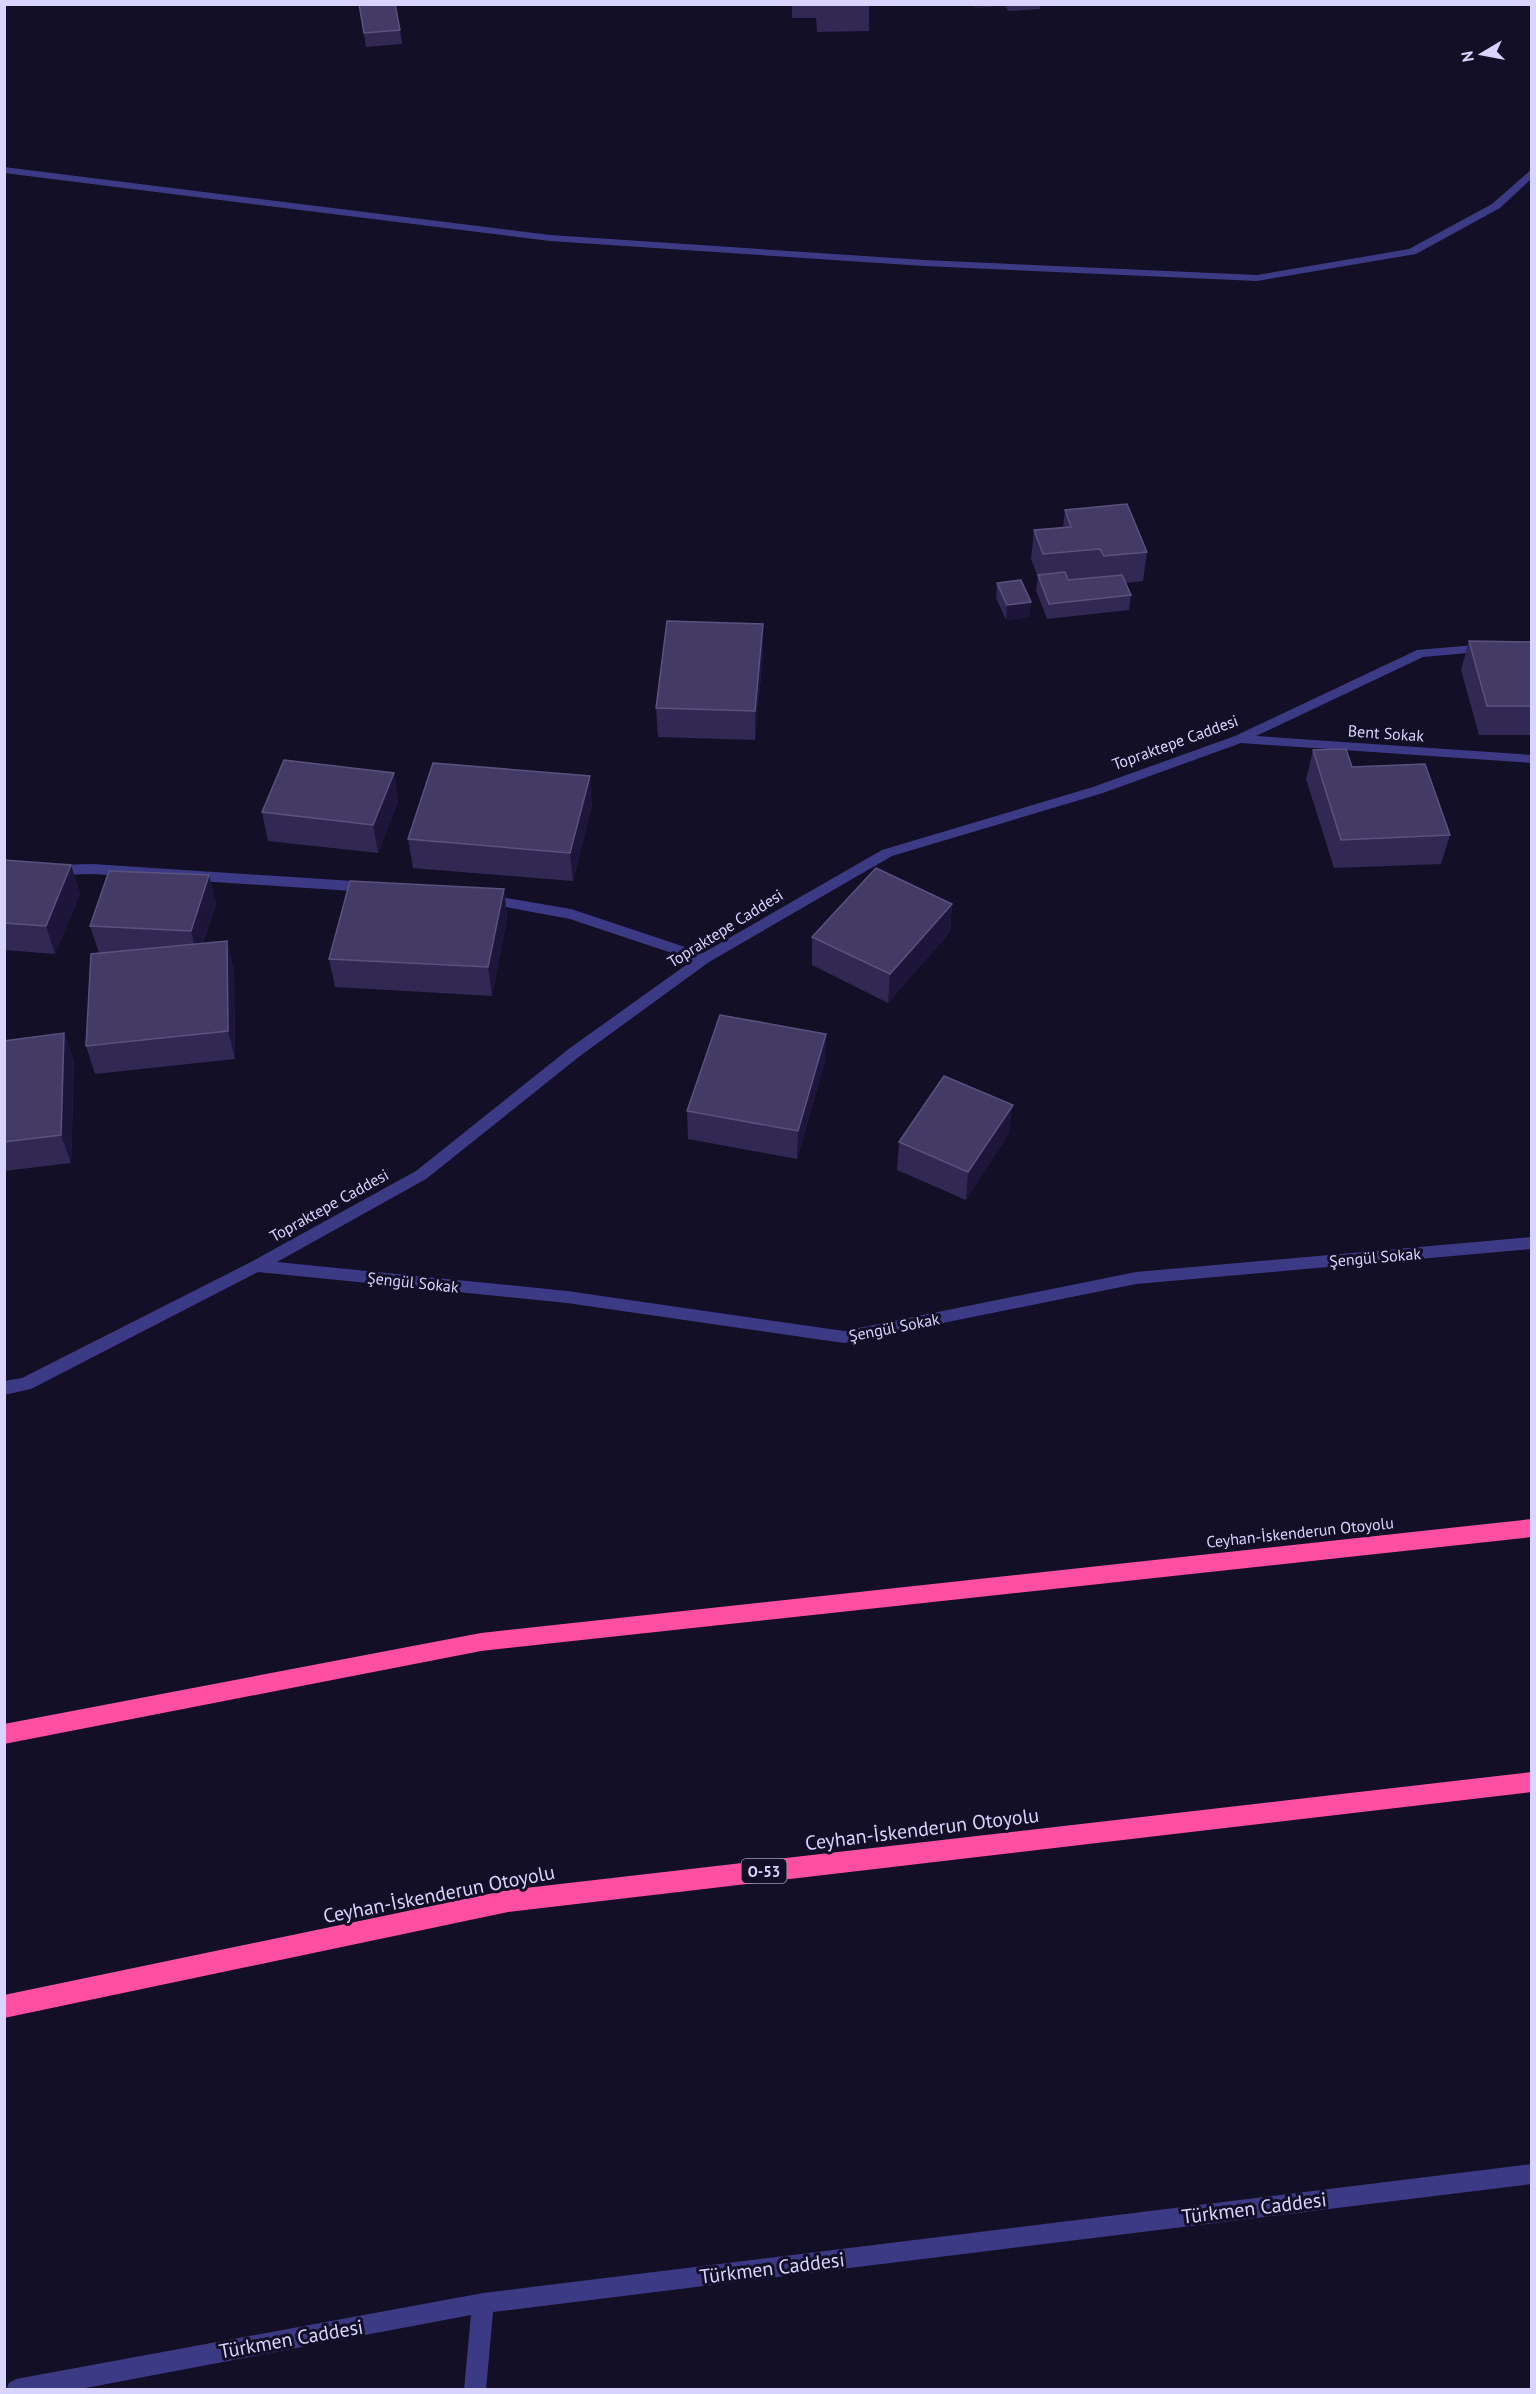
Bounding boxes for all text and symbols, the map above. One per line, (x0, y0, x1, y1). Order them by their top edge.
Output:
north arrow (1452, 24, 1512, 84)
text: N (1456, 50, 1478, 64)
street label: Topraktepe Caddesi (1109, 710, 1241, 774)
street label: Bent Sokak (1347, 720, 1425, 746)
street label: Topraktepe Caddesi (663, 884, 787, 972)
street label: Topraktepe Caddesi (266, 1164, 392, 1246)
street label: Şengül Sokak (1328, 1243, 1422, 1271)
street label: Şengül Sokak (366, 1267, 460, 1297)
street label: Şengül Sokak (847, 1308, 941, 1346)
street label: Ceyhan-İskenderun Otoyolu (1205, 1512, 1395, 1552)
street label: Ceyhan-İskenderun Otoyolu (804, 1802, 1040, 1856)
street label: Ceyhan-İskenderun Otoyolu (321, 1859, 557, 1929)
road number: O-53 (742, 1859, 786, 1883)
street label: Türkmen Caddesi (1180, 2186, 1328, 2230)
street label: Türkmen Caddesi (698, 2246, 846, 2290)
street label: Türkmen Caddesi (217, 2314, 365, 2364)

